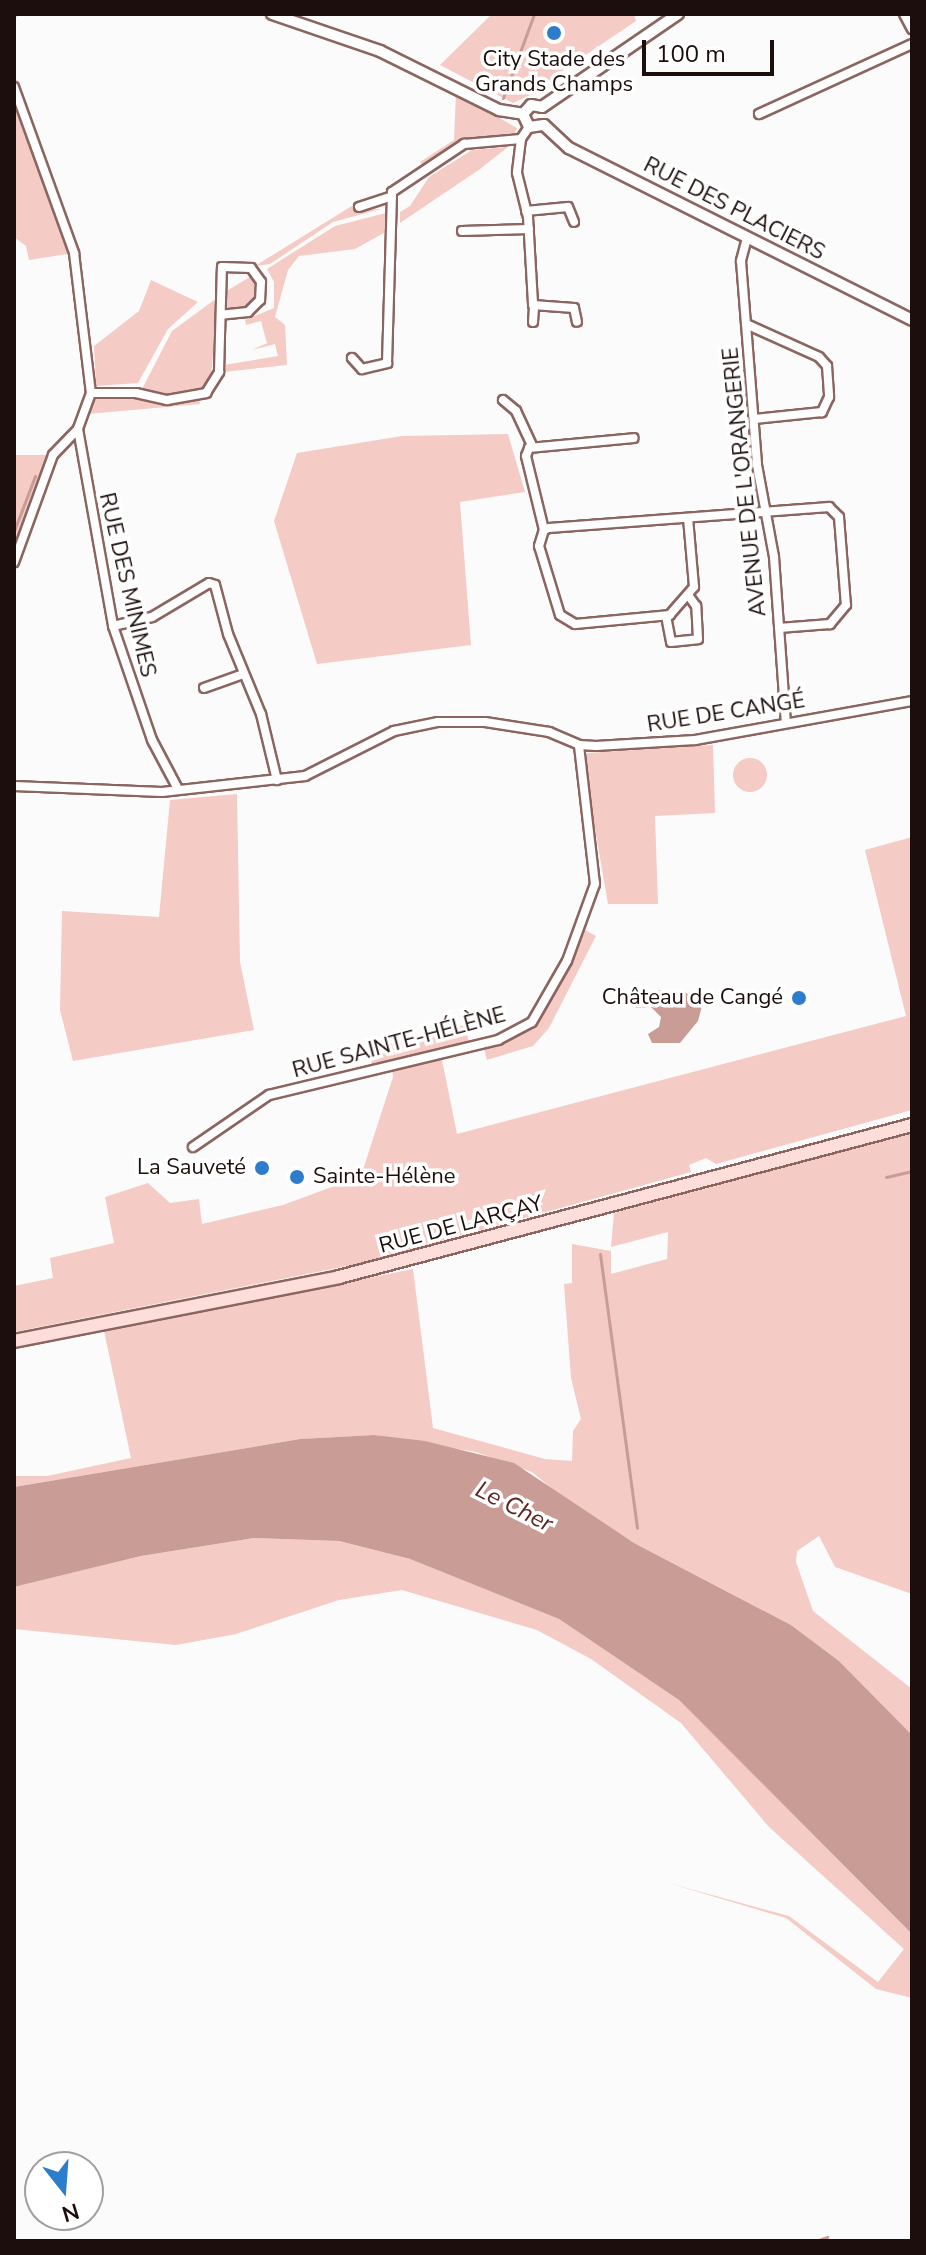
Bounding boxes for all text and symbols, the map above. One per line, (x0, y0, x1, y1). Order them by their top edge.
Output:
marker: City Stade des Grands Champs (545, 24, 563, 42)
scale bar (646, 24, 778, 74)
text: 100 m (656, 38, 726, 70)
place label: City Stade des Grands Champs (475, 46, 633, 98)
street label: RUE DES PLACIERS (639, 152, 829, 266)
street label: AVENUE DE L'ORANGERIE (718, 346, 772, 618)
street label: RUE DES MINIMES (93, 490, 161, 680)
street label: RUE DE CANGÉ (645, 687, 807, 739)
place label: Château de Cangé (602, 985, 783, 1011)
marker: Château de Cangé (790, 989, 808, 1007)
street label: RUE SAINTE-HÉLÈNE (290, 1002, 508, 1084)
place label: La Sauveté (137, 1155, 246, 1181)
marker: La Sauveté (253, 1159, 271, 1177)
place label: Sainte-Hélène (313, 1164, 455, 1190)
marker: Sainte-Hélène (288, 1168, 306, 1186)
street label: RUE DE LARÇAY (376, 1190, 546, 1260)
water label: Le Cher (470, 1475, 558, 1539)
north arrow (24, 2151, 104, 2231)
text: N (58, 2195, 83, 2229)

